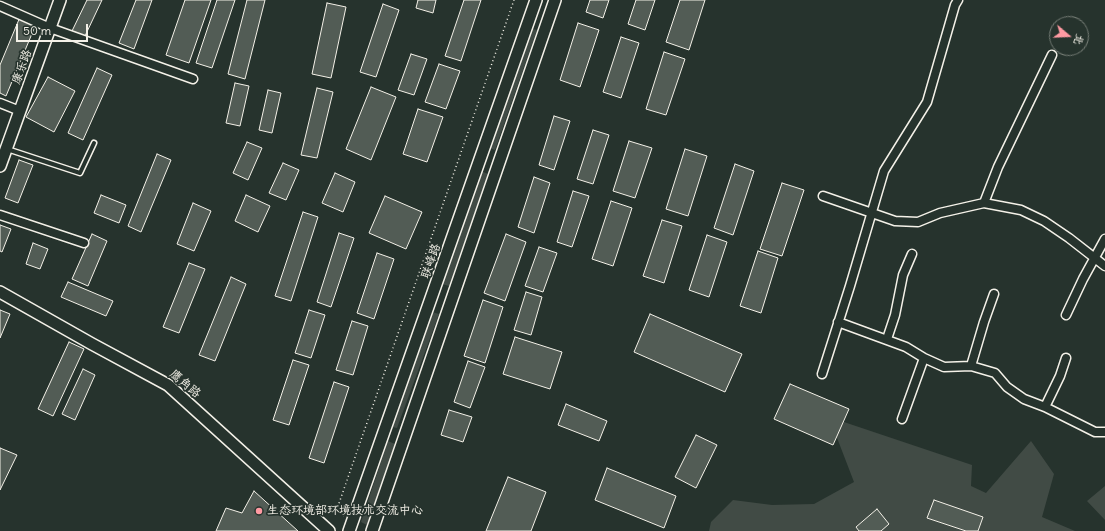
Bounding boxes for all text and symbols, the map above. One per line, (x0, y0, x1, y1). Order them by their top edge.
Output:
scale bar (18, 16, 90, 42)
north arrow (1049, 16, 1089, 56)
text: 50 m (23, 23, 51, 38)
text: 北 (1071, 32, 1088, 47)
street label: 康乐路 (9, 48, 35, 86)
street label: 联峰路 (418, 242, 444, 280)
street label: 鹰角路 (166, 367, 204, 401)
place label: 生态环境部环境技术交流中心 (267, 504, 423, 518)
marker: 生态环境部环境技术交流中心 (254, 506, 264, 516)

